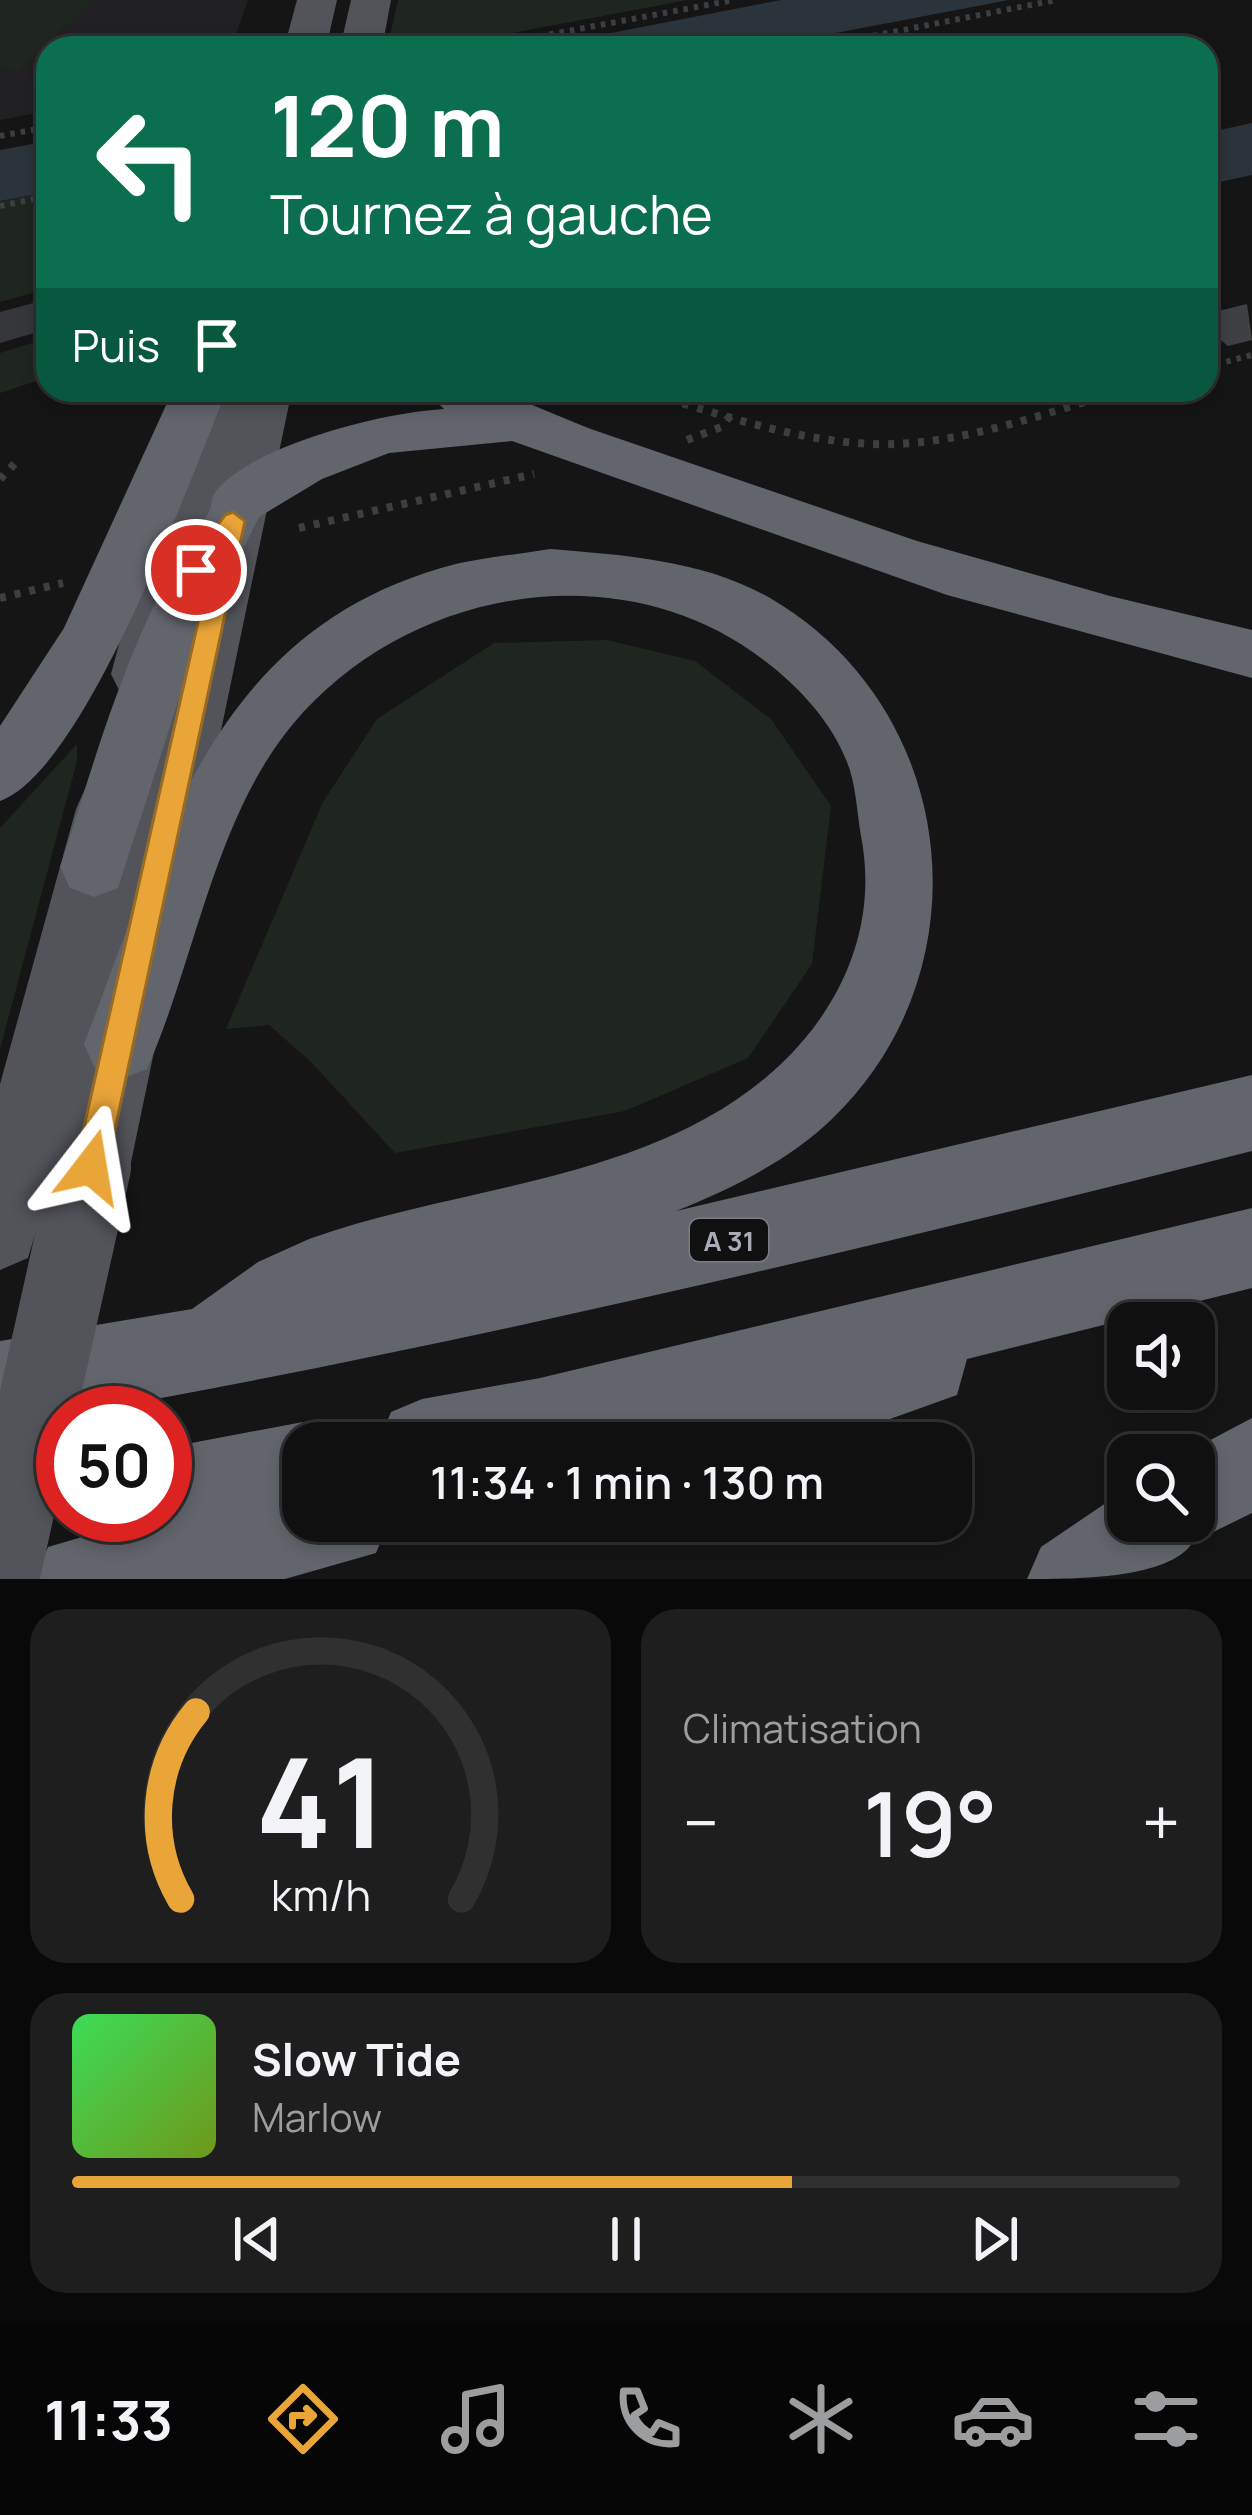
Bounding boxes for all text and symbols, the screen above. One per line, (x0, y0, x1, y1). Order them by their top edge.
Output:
text: 120 m (270, 67, 504, 182)
icon: left (72, 84, 228, 240)
text: Tournez à gauche (270, 176, 713, 250)
icon: arrive (184, 312, 250, 378)
text: Puis (72, 314, 160, 376)
pin (145, 519, 247, 621)
icon: arrive (163, 537, 229, 603)
position arrow (28, 1104, 154, 1230)
road number: A 31 (690, 1219, 768, 1261)
map controls (1107, 1302, 1215, 1542)
button: sound (1107, 1302, 1215, 1410)
speed limit sign: 50 (36, 1386, 192, 1542)
button: search (1107, 1434, 1215, 1542)
text: 11:34 · 1 min · 130 m (430, 1451, 824, 1513)
text: Climatisation (683, 1701, 922, 1755)
text: 41 (255, 1715, 386, 1885)
text: 19° (863, 1761, 998, 1884)
text: − (683, 1777, 719, 1867)
text: + (1142, 1777, 1180, 1867)
text: km/h (271, 1865, 370, 1924)
text: Slow Tide (252, 2028, 461, 2090)
text: Marlow (252, 2090, 382, 2144)
icon: previous (224, 2206, 290, 2272)
icon: pause (593, 2206, 659, 2272)
icon: next (962, 2206, 1028, 2272)
icon: directions (261, 2377, 345, 2461)
icon: music (434, 2377, 518, 2461)
icon: phone (606, 2377, 690, 2461)
icon: climate (779, 2377, 863, 2461)
icon: car (951, 2377, 1035, 2461)
icon: filters (1124, 2377, 1208, 2461)
text: 11:33 (44, 2382, 173, 2456)

